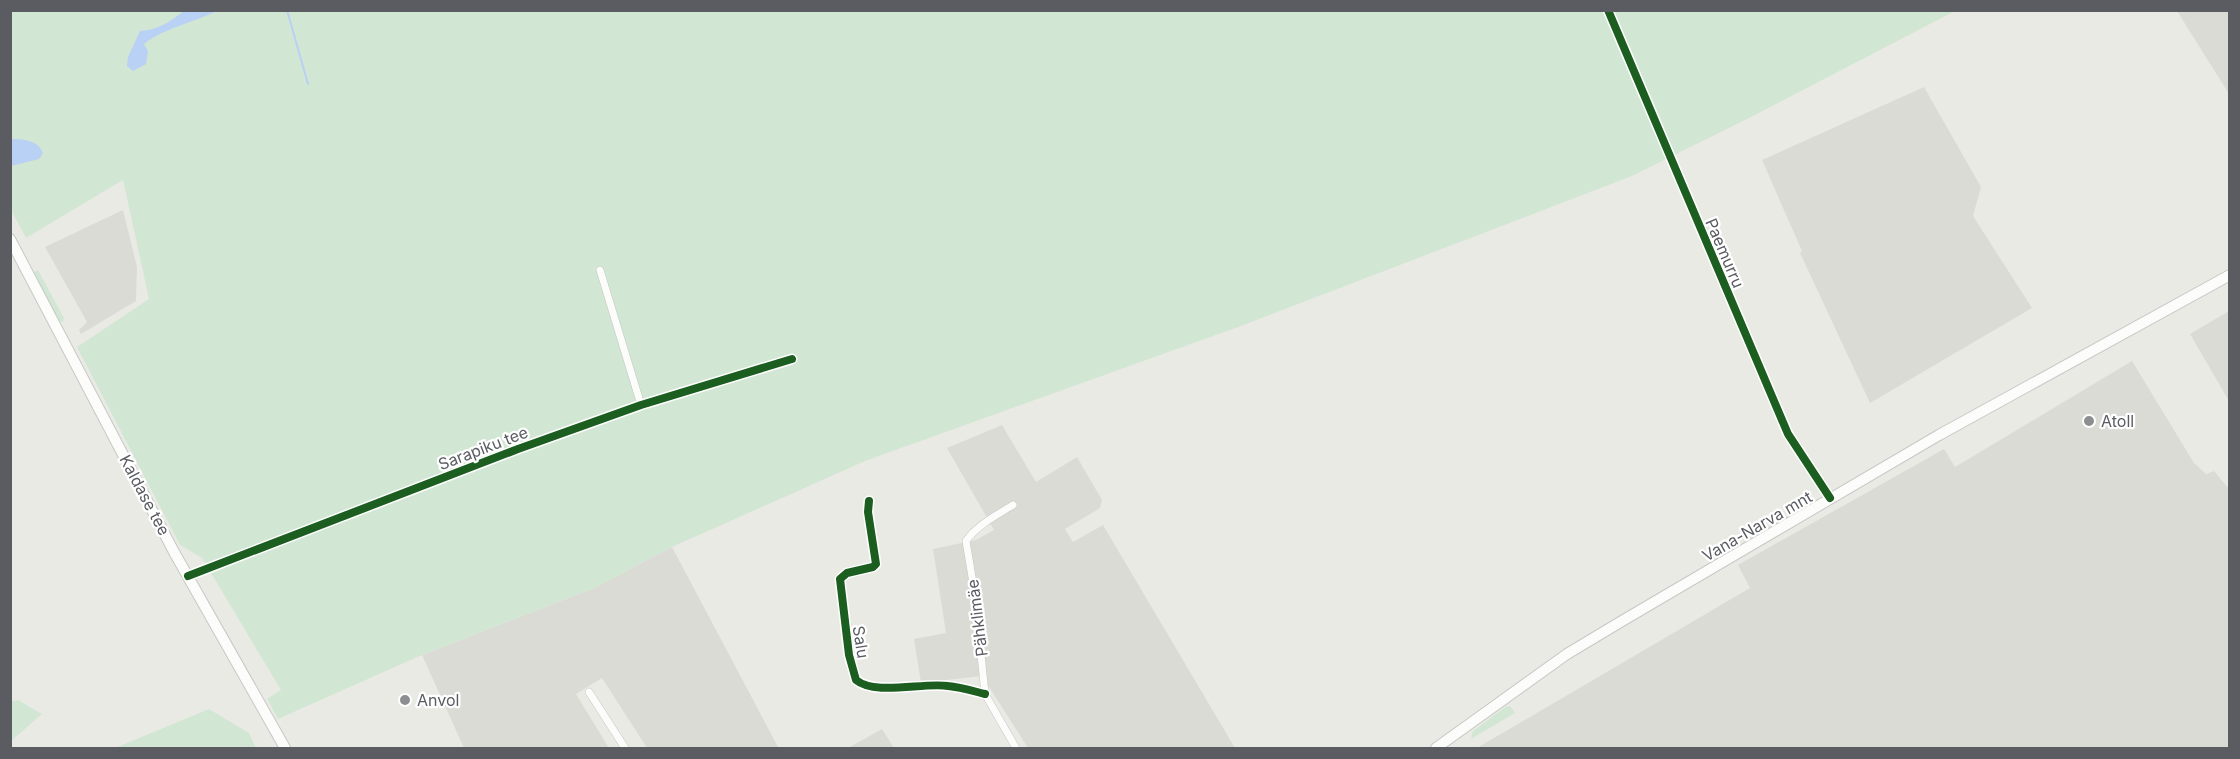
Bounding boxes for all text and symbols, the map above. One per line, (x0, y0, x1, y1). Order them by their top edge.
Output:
street label: Paemurru (1701, 215, 1749, 291)
place label: Atoll (2101, 411, 2134, 431)
marker: Atoll (2082, 414, 2096, 428)
street label: Sarapiku tee (435, 422, 531, 474)
street label: Kaldase tee (115, 451, 175, 539)
street label: Vana-Narva mnt (1699, 486, 1815, 566)
street label: Pähklimäe (962, 578, 992, 658)
street label: Salu (849, 624, 873, 660)
place label: Anvol (417, 690, 459, 710)
marker: Anvol (398, 693, 412, 707)

